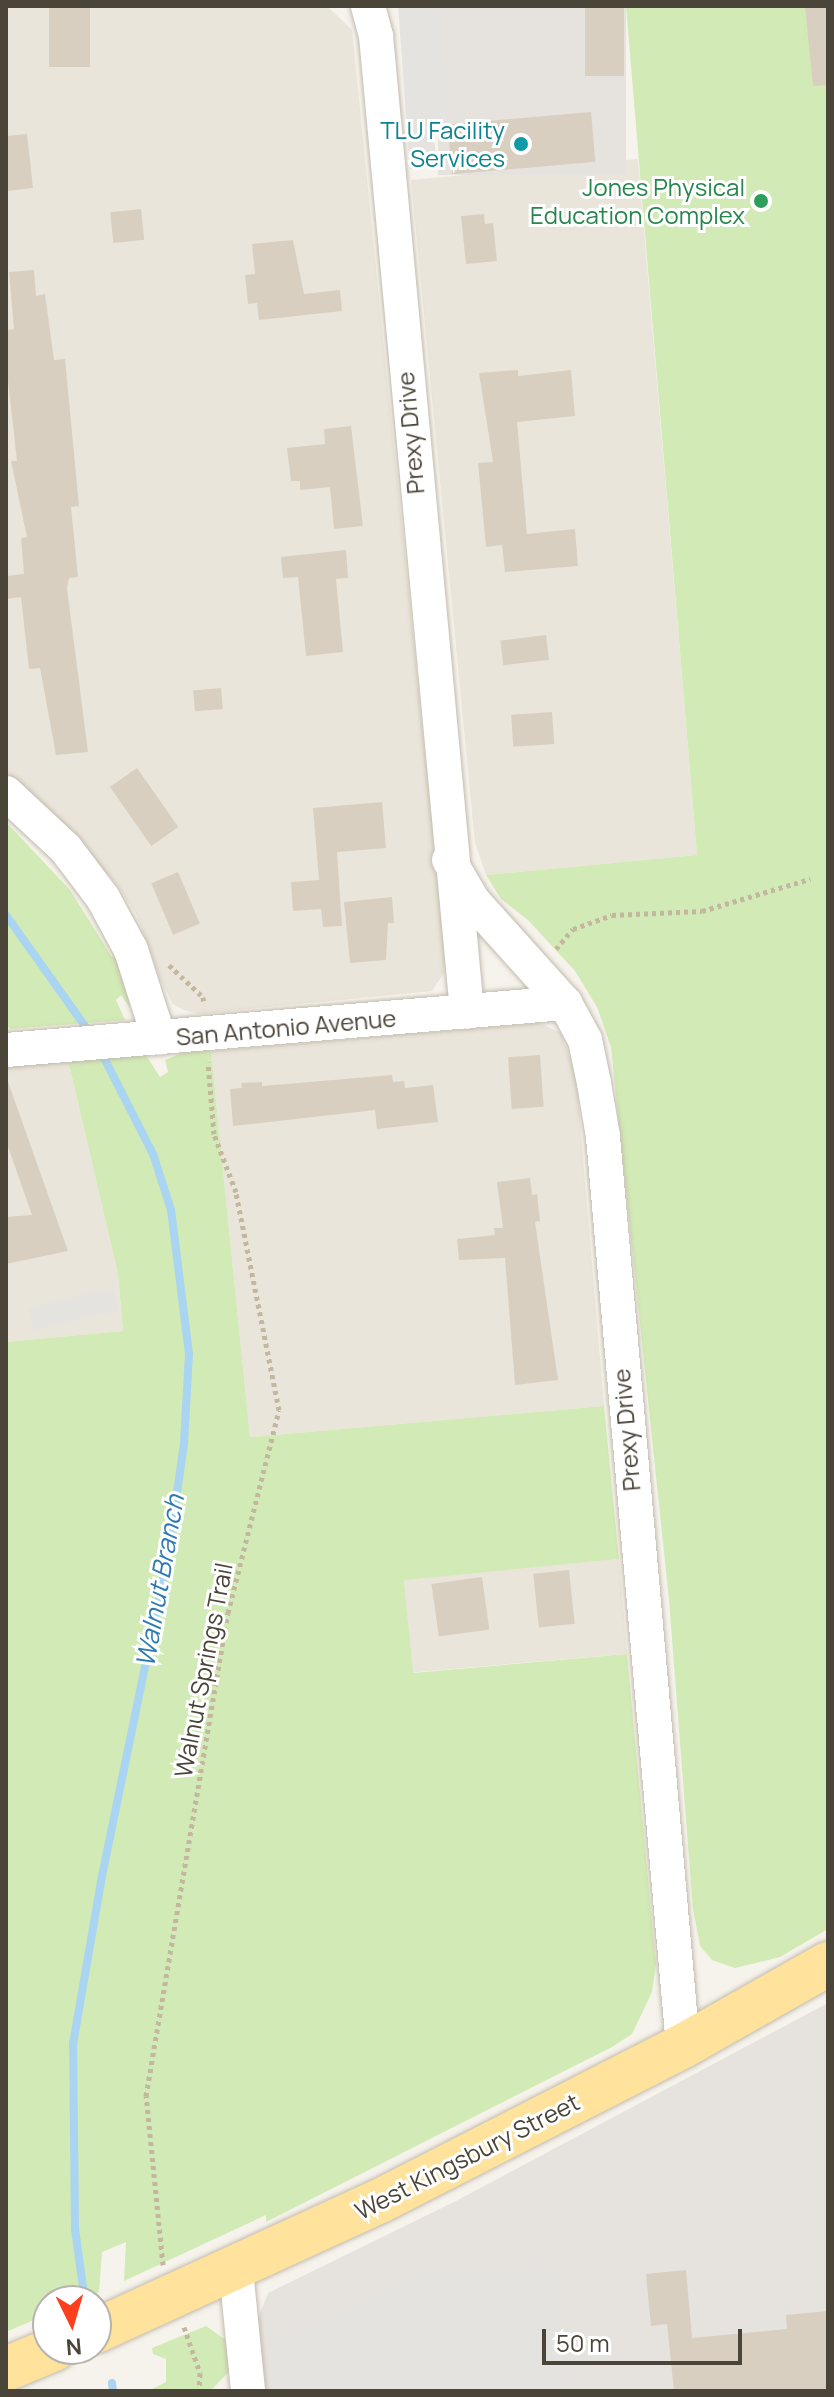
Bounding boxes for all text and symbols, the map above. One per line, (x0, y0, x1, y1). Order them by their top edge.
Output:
place label: TLU Facility Services (380, 116, 505, 172)
marker: TLU Facility Services (512, 135, 530, 153)
place label: Jones Physical Education Complex (530, 173, 745, 229)
marker: Jones Physical Education Complex (752, 192, 770, 210)
street label: Prexy Drive (390, 371, 430, 495)
street label: San Antonio Avenue (175, 1003, 397, 1051)
street label: Prexy Drive (606, 1368, 646, 1492)
water label: Walnut Branch (129, 1492, 191, 1670)
street label: Walnut Springs Trail (168, 1560, 238, 1780)
street label: West Kingsbury Street (350, 2087, 584, 2225)
north arrow (32, 2285, 112, 2365)
scale bar (546, 2313, 746, 2363)
text: 50 m (556, 2326, 610, 2359)
text: N (65, 2331, 83, 2363)

